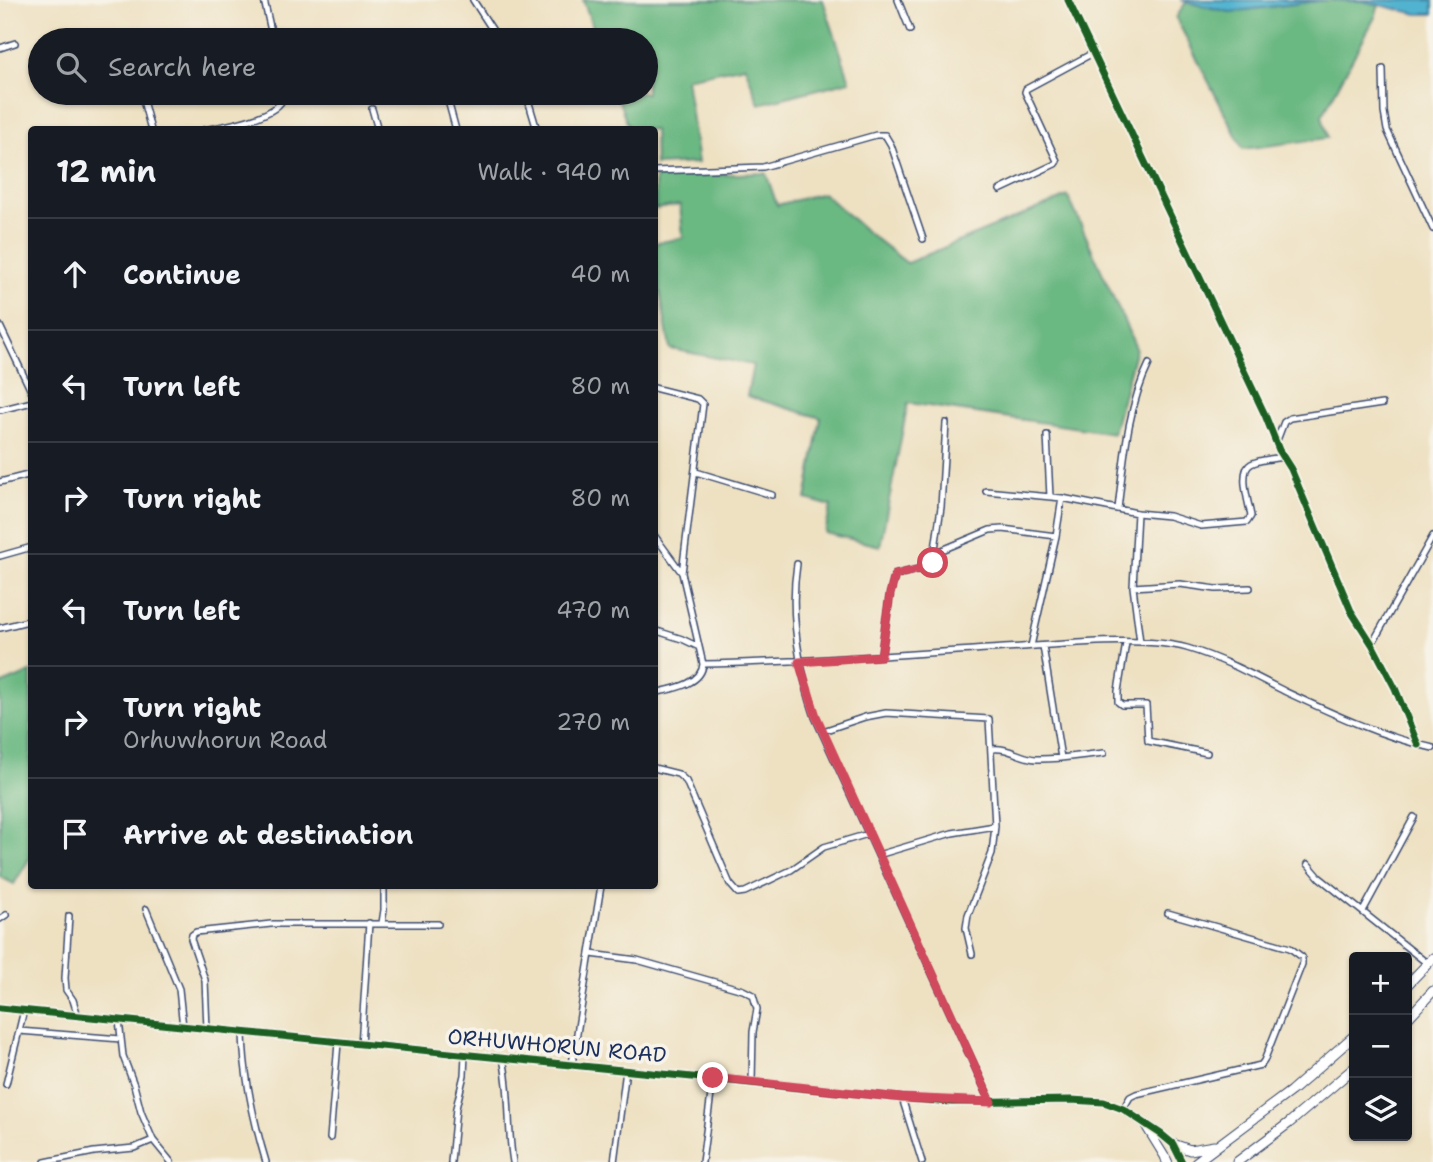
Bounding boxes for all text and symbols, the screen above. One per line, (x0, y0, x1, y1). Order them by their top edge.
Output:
search box (28, 28, 658, 105)
icon: search (52, 48, 90, 86)
text: Search here (108, 49, 257, 84)
text: 12 min (56, 151, 156, 192)
text: Walk · 940 m (477, 157, 630, 187)
icon: ahead (56, 255, 94, 293)
text: Continue (123, 257, 241, 292)
text: 40 m (570, 259, 630, 289)
icon: left (56, 367, 94, 405)
text: Turn left (123, 369, 240, 404)
text: 80 m (571, 371, 630, 401)
icon: right (56, 479, 94, 517)
text: Turn right (123, 481, 261, 516)
text: 80 m (571, 483, 630, 513)
route start (917, 547, 948, 578)
icon: left (56, 591, 94, 629)
text: Turn left (123, 593, 240, 628)
text: 470 m (556, 595, 630, 625)
text: Turn right (123, 690, 261, 725)
icon: right (56, 703, 94, 741)
text: 270 m (556, 707, 630, 737)
text: Orhuwhorun Road (123, 725, 327, 755)
icon: arrive (56, 815, 94, 853)
text: Arrive at destination (123, 817, 413, 852)
map controls (1349, 952, 1412, 1141)
button: + (1349, 952, 1412, 1015)
button: − (1349, 1015, 1412, 1078)
street label: ORHUWHORUN ROAD (446, 1022, 668, 1070)
route end (697, 1062, 728, 1093)
button: layers (1349, 1078, 1412, 1141)

